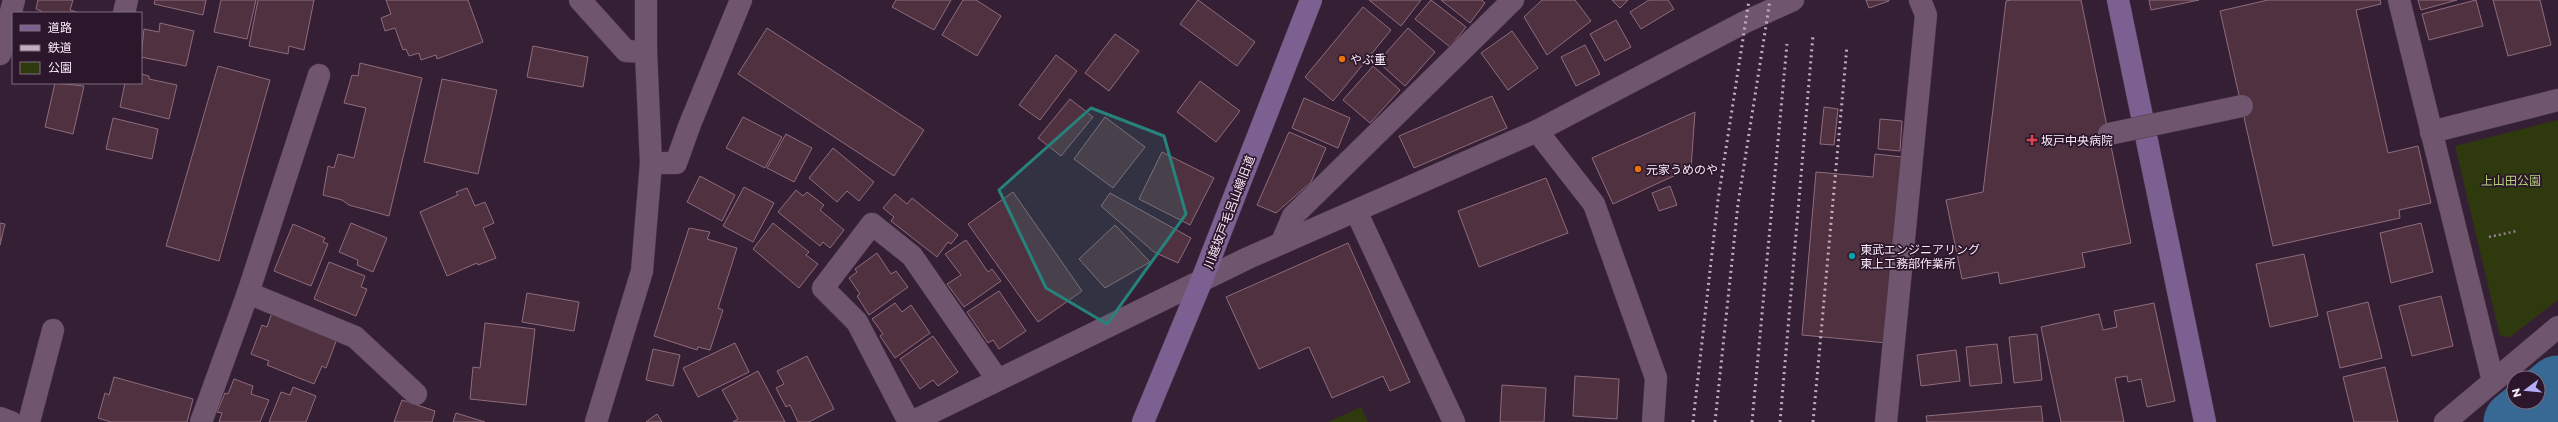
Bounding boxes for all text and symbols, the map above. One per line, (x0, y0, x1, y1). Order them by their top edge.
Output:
legend (12, 12, 142, 84)
text: 道路 (48, 20, 72, 35)
text: 鉄道 (48, 40, 72, 55)
place label: やぶ重 (1350, 52, 1386, 67)
marker: やぶ重 (1337, 54, 1347, 64)
text: 公園 (48, 60, 72, 75)
place label: 坂戸中央病院 (2041, 133, 2113, 148)
marker: 坂戸中央病院 (2026, 134, 2038, 146)
street label: 川越坂戸毛呂山線旧道 (1200, 153, 1258, 271)
place label: 元家うめのや (1646, 162, 1718, 177)
marker: 元家うめのや (1633, 164, 1643, 174)
park label: 上山田公園 (2481, 173, 2541, 188)
place label: 東武エンジニアリング 東上工務部作業所 (1860, 242, 1980, 271)
marker: 東武エンジニアリング 東上工務部作業所 (1847, 251, 1857, 261)
north arrow (2506, 370, 2546, 410)
text: N (2508, 387, 2524, 399)

